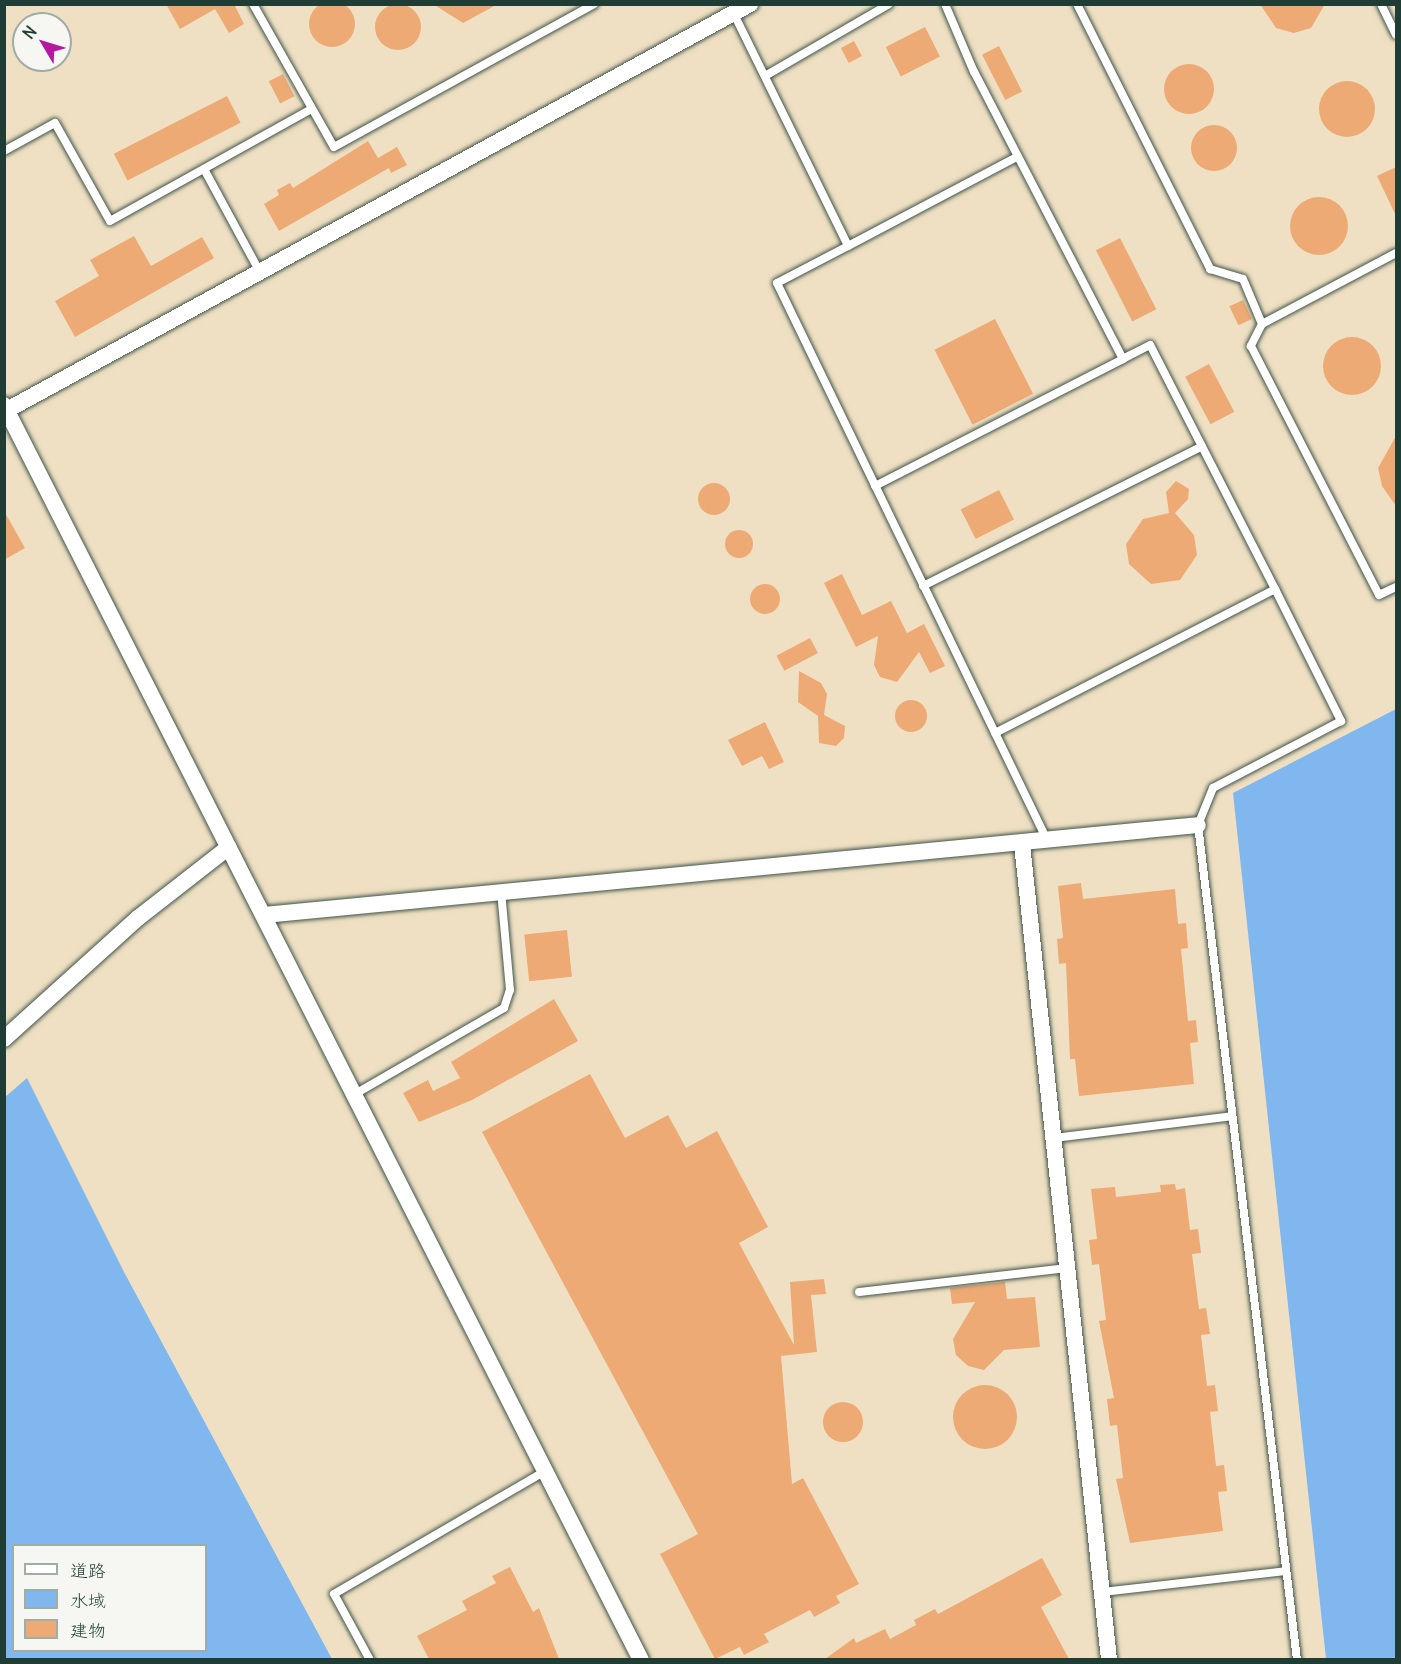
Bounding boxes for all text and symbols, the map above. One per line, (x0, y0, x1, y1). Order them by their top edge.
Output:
north arrow (12, 12, 72, 72)
text: N (18, 22, 41, 43)
legend (12, 1544, 207, 1652)
text: 道路 (70, 1559, 106, 1582)
text: 水域 (70, 1589, 106, 1612)
text: 建物 (70, 1619, 106, 1642)

